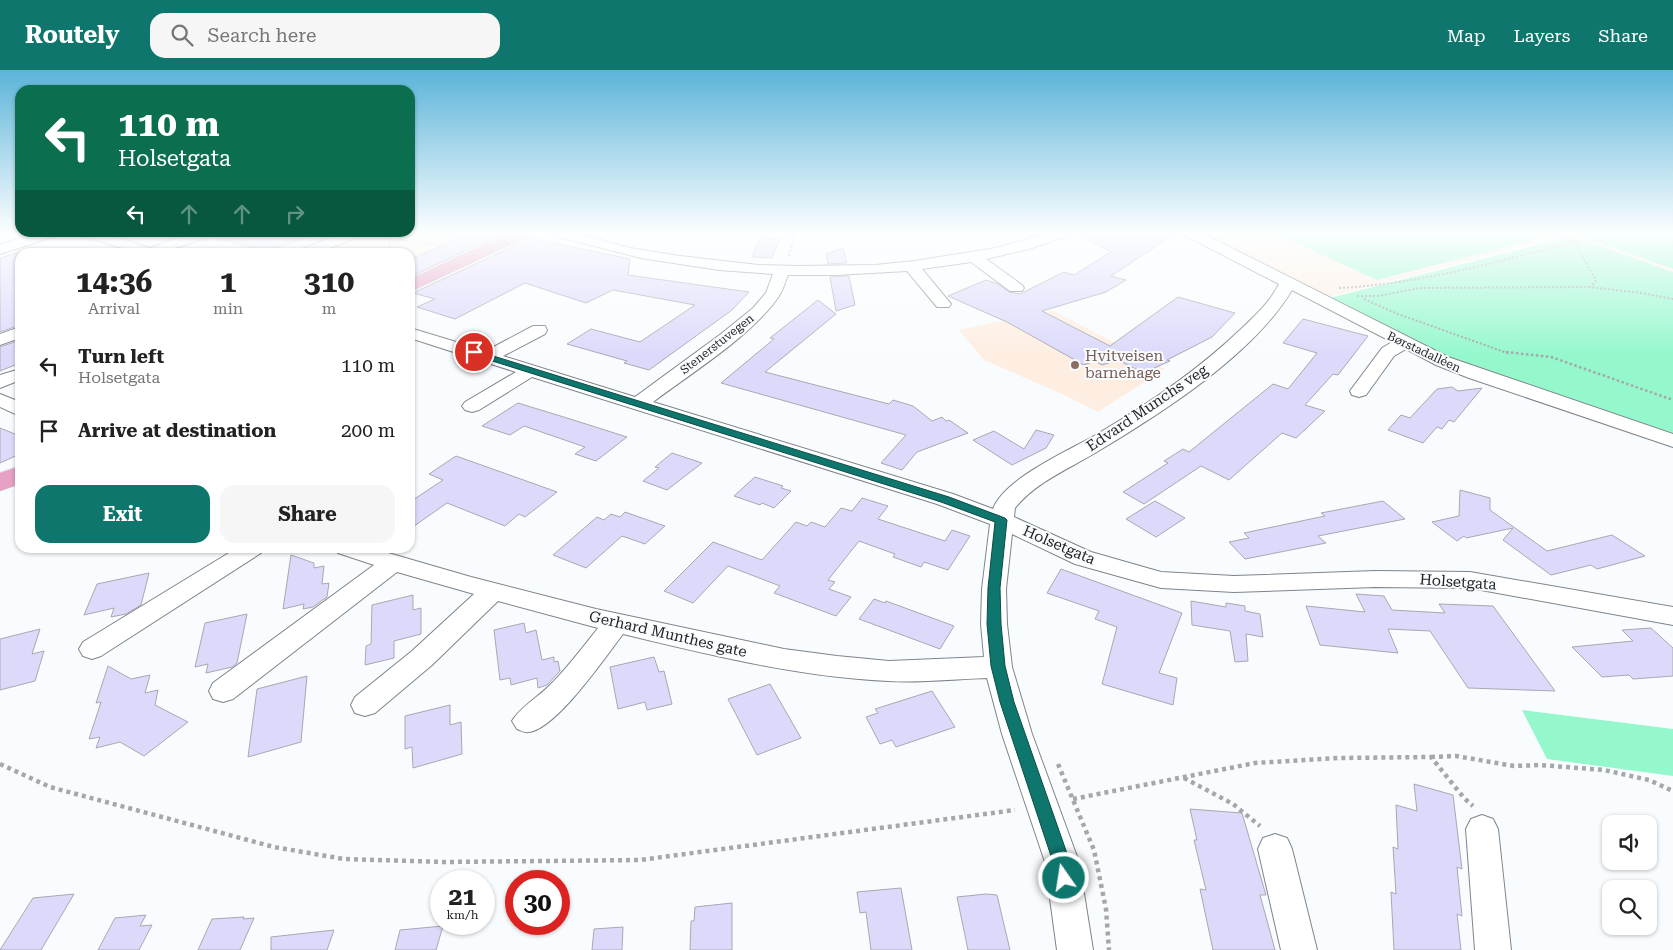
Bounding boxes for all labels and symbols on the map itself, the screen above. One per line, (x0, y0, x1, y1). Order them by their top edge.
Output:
street label: Stenerstuvegen (677, 311, 757, 377)
street label: Børstadalléen (1385, 329, 1463, 375)
pin (453, 331, 495, 373)
place label: Hvitveisen barnehage (1085, 347, 1163, 382)
marker: Hvitveisen barnehage (1069, 359, 1081, 371)
street label: Edvard Munchs veg (1083, 360, 1212, 455)
street label: Holsetgata (1020, 522, 1098, 568)
street label: Holsetgata (1419, 570, 1497, 594)
street label: Gerhard Munthes gate (587, 607, 749, 661)
position arrow (1037, 851, 1089, 903)
speed limit sign: 30 (505, 870, 570, 935)

